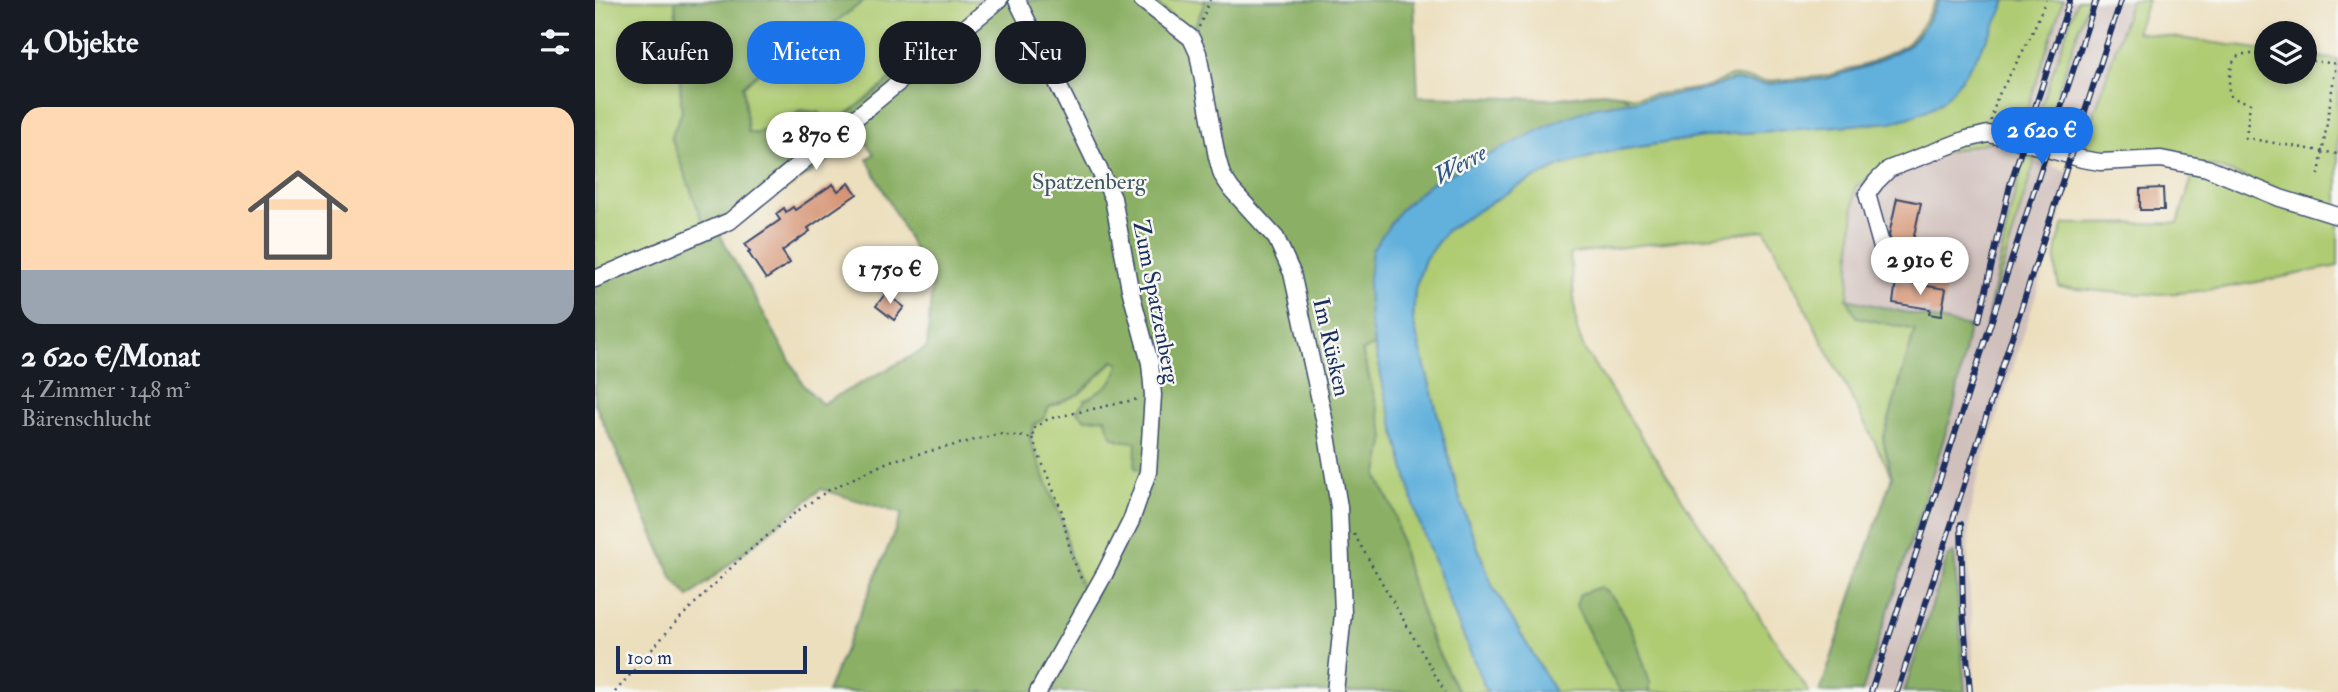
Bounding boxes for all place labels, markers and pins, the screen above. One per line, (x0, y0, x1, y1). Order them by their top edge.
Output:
pin: 2 620 € (1977, 108, 2107, 167)
pin: 2 870 € (751, 113, 881, 172)
pin: 2 910 € (1855, 238, 1985, 297)
pin: 1 750 € (825, 246, 955, 306)

